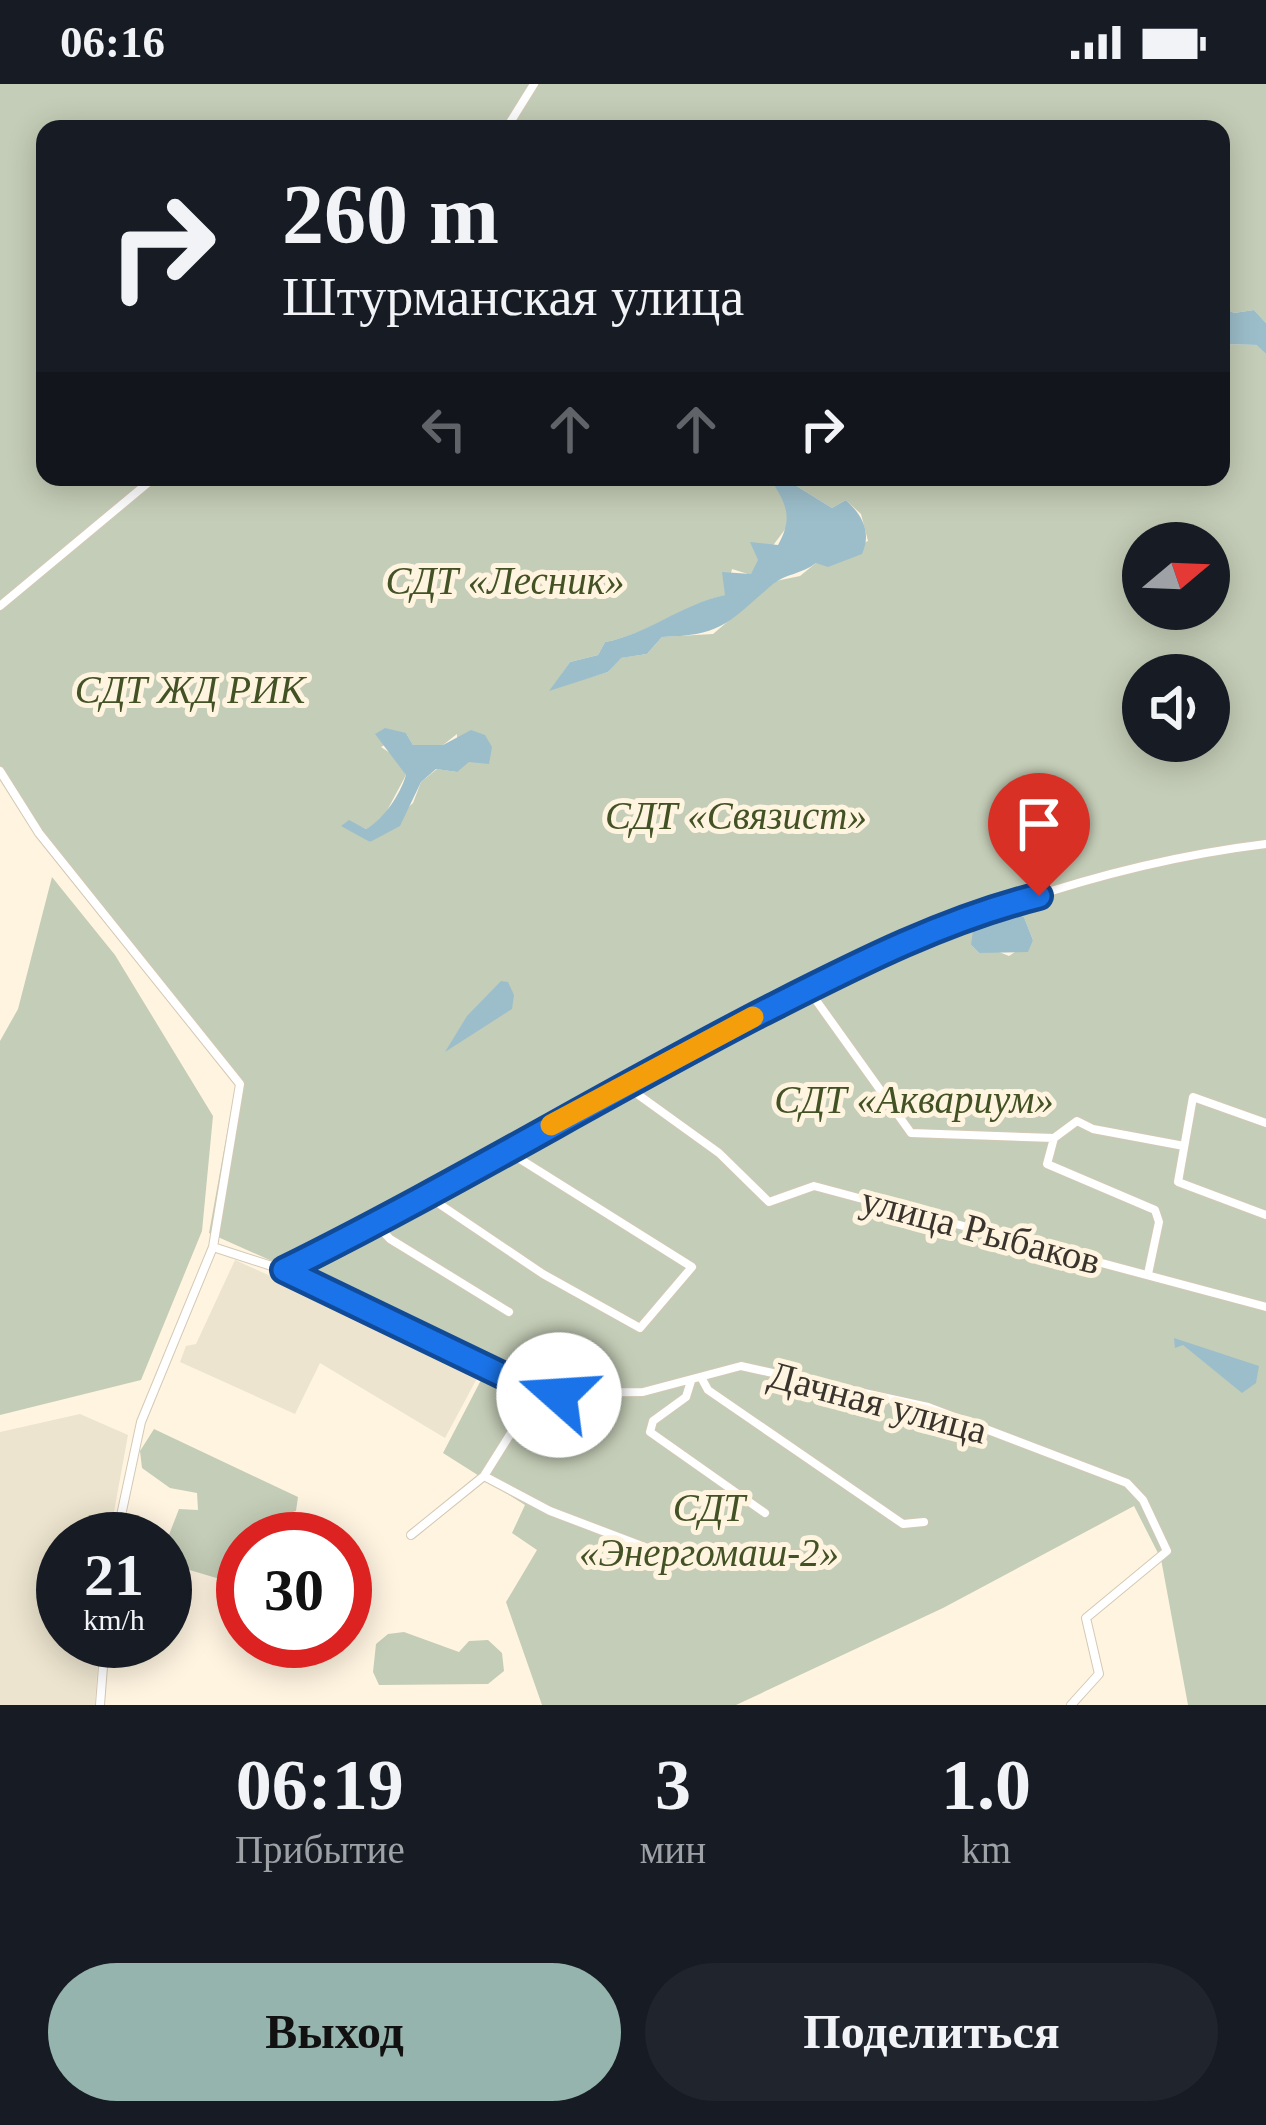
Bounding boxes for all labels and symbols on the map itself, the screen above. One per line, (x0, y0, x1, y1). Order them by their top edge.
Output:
north arrow (1122, 522, 1230, 630)
park label: СДТ «Лесник» (386, 559, 624, 603)
park label: СДТ ЖД РИК (75, 668, 307, 712)
pin (988, 773, 1090, 896)
park label: СДТ «Связист» (605, 794, 867, 838)
park label: СДТ «Аквариум» (774, 1078, 1054, 1122)
street label: улица Рыбаков (856, 1177, 1105, 1284)
position arrow (496, 1332, 622, 1458)
street label: Дачная улица (764, 1352, 992, 1453)
park label: СДТ «Энергомаш-2» (579, 1486, 839, 1575)
speed limit sign: 30 (216, 1512, 372, 1668)

